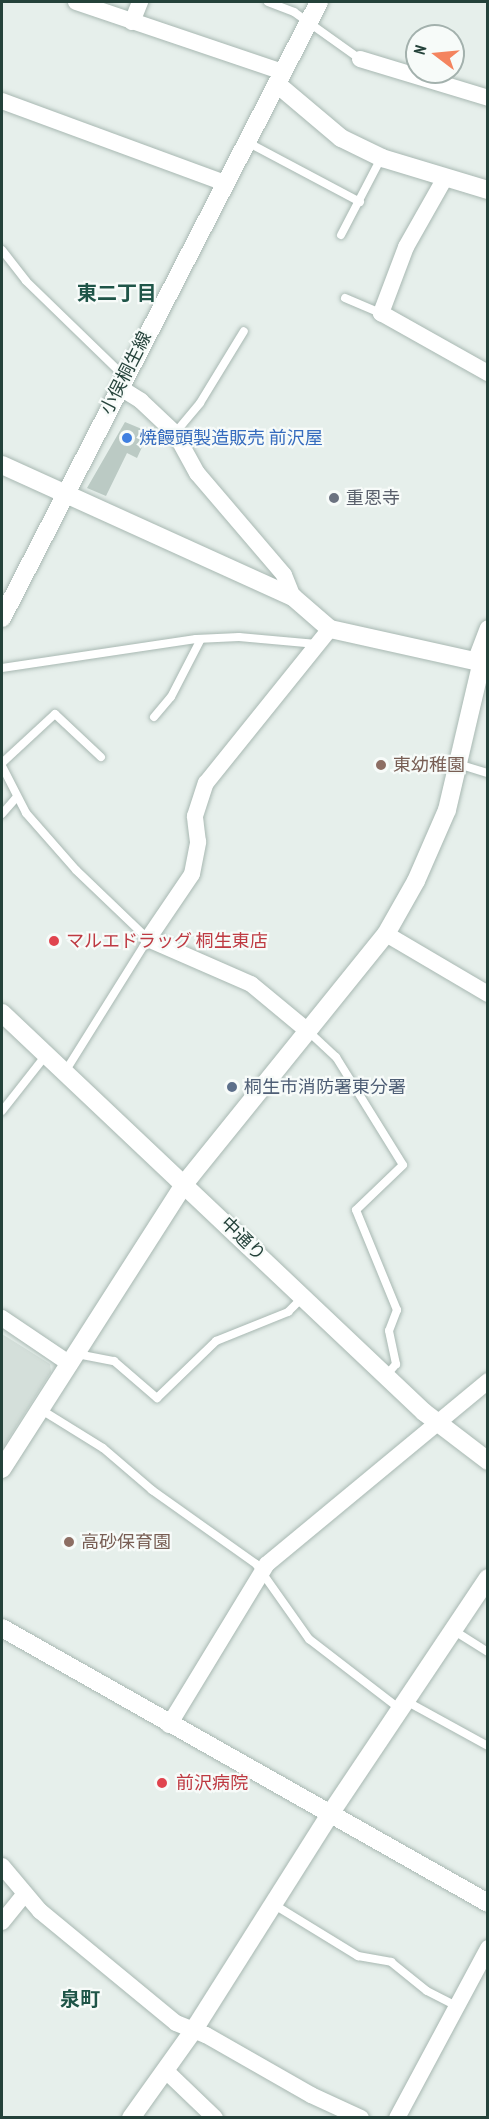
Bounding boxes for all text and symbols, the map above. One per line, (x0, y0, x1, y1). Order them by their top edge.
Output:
north arrow (405, 24, 465, 84)
text: N (409, 43, 430, 57)
district label: 東二丁目 (77, 281, 157, 305)
street label: 小俣桐生線 (96, 328, 156, 418)
place label: 焼饅頭製造販売 前沢屋 (139, 427, 323, 449)
marker: 焼饅頭製造販売 前沢屋 (120, 431, 134, 445)
place label: 重恩寺 (346, 487, 400, 509)
marker: 重恩寺 (327, 491, 341, 505)
place label: 東幼稚園 (393, 754, 465, 776)
marker: 東幼稚園 (374, 758, 388, 772)
place label: マルエドラッグ 桐生東店 (66, 930, 268, 952)
marker: マルエドラッグ 桐生東店 (47, 934, 61, 948)
place label: 桐生市消防署東分署 (244, 1076, 406, 1098)
marker: 桐生市消防署東分署 (225, 1080, 239, 1094)
street label: 中通り (216, 1212, 270, 1266)
place label: 高砂保育園 (81, 1531, 171, 1553)
marker: 高砂保育園 (62, 1535, 76, 1549)
place label: 前沢病院 (176, 1772, 248, 1794)
marker: 前沢病院 (153, 1774, 171, 1792)
district label: 泉町 (60, 1987, 100, 2011)

